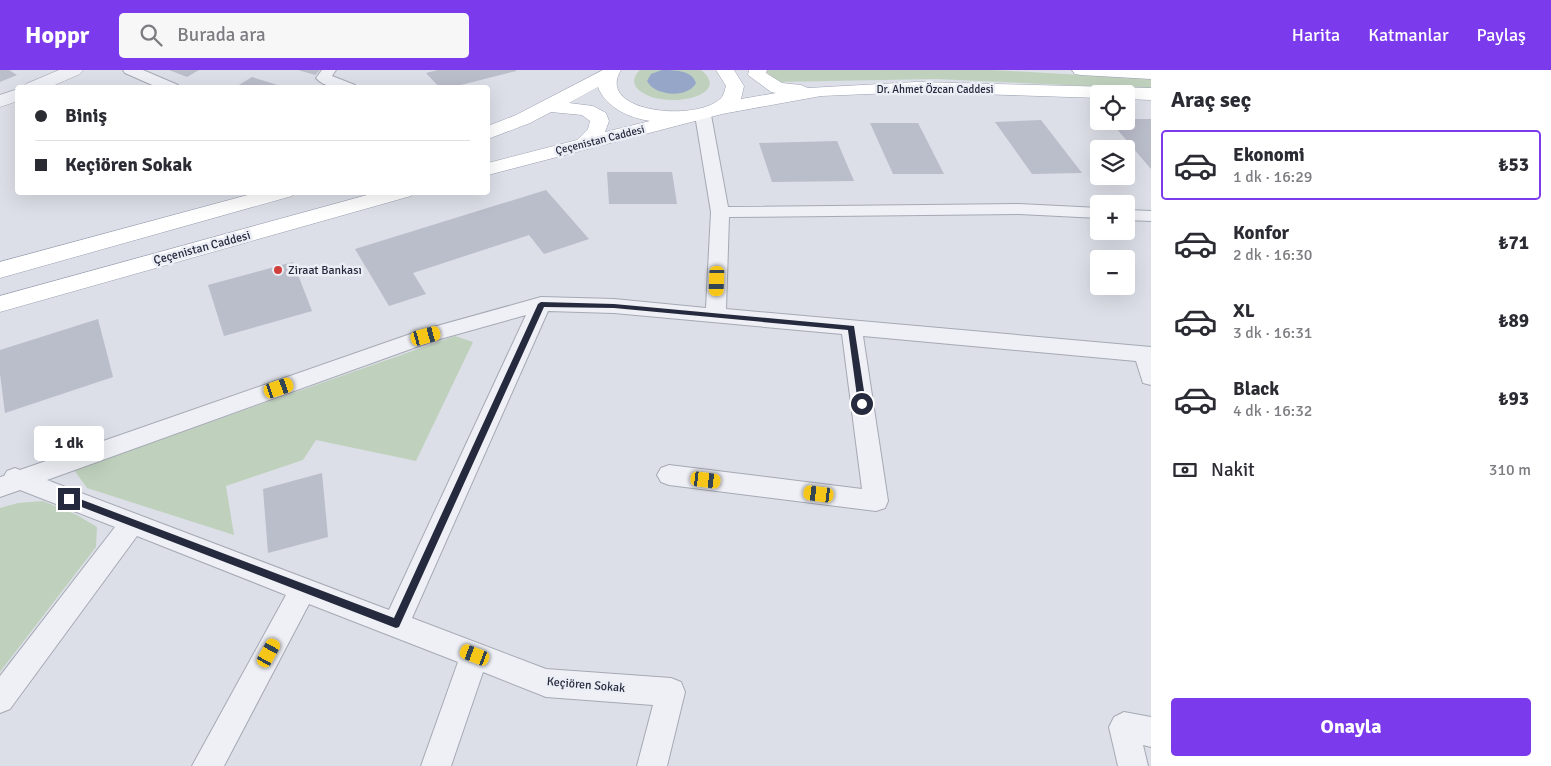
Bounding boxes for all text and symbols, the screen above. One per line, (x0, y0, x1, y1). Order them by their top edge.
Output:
search box (119, 13, 469, 58)
text: Hoppr (25, 20, 89, 50)
icon: search (137, 21, 165, 49)
text: Burada ara (177, 23, 266, 47)
text: Harita (1292, 24, 1340, 46)
text: Katmanlar (1368, 24, 1449, 46)
text: Paylaş (1477, 24, 1526, 46)
street label: Dr. Ahmet Özcan Caddesi (876, 82, 994, 96)
map controls (1090, 85, 1135, 295)
button: locate (1090, 85, 1135, 130)
text: Araç seç (1171, 86, 1251, 113)
text: Biniş (65, 104, 107, 128)
street label: Çeçenistan Caddesi (554, 123, 646, 157)
button: layers (1090, 140, 1135, 185)
icon: car (1173, 143, 1218, 188)
text: Ekonomi (1233, 143, 1305, 167)
text: Keçiören Sokak (65, 153, 192, 177)
text: ₺53 (1498, 153, 1529, 177)
text: 1 dk · 16:29 (1233, 167, 1312, 187)
button: + (1090, 195, 1135, 240)
icon: car (1173, 221, 1218, 266)
text: Konfor (1233, 221, 1289, 245)
street label: Çeçenistan Caddesi (152, 228, 252, 268)
text: ₺71 (1498, 231, 1529, 255)
text: 2 dk · 16:30 (1233, 245, 1312, 265)
button: − (1090, 250, 1135, 295)
place label: Ziraat Bankası (288, 263, 362, 278)
marker: Ziraat Bankası (272, 264, 284, 276)
car (708, 266, 725, 296)
icon: car (1173, 299, 1218, 344)
text: XL (1233, 299, 1255, 323)
text: ₺89 (1498, 309, 1529, 333)
text: 3 dk · 16:31 (1233, 323, 1312, 343)
car (409, 325, 442, 347)
car (262, 376, 295, 400)
icon: car (1173, 377, 1218, 422)
text: Black (1233, 377, 1279, 401)
text: ₺93 (1498, 387, 1529, 411)
route start (851, 393, 873, 415)
text: 4 dk · 16:32 (1233, 401, 1312, 421)
callout: 1 dk (34, 426, 104, 462)
text: 1 dk (54, 433, 84, 453)
icon: cash (1171, 456, 1199, 484)
text: Nakit (1211, 458, 1255, 482)
text: 310 m (1489, 460, 1531, 480)
car (690, 471, 721, 489)
car (803, 485, 834, 503)
route end (58, 488, 80, 510)
car (255, 636, 282, 670)
car (458, 643, 491, 667)
street label: Keçiören Sokak (546, 674, 626, 696)
button: Onayla (1171, 698, 1531, 756)

